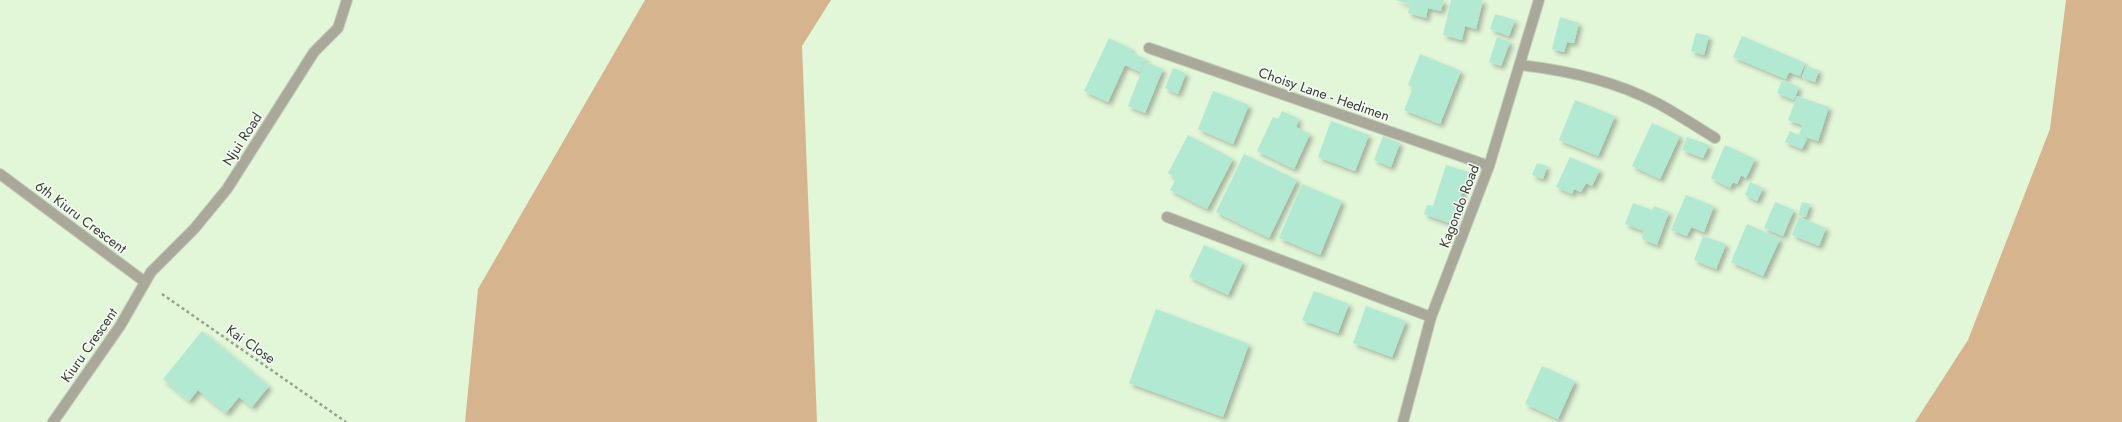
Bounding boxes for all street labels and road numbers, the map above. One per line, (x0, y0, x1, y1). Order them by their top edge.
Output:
street label: Choisy Lane - Hedimen (1256, 62, 1392, 126)
street label: Njui Road (217, 108, 267, 170)
street label: Kagondo Road (1434, 162, 1484, 250)
street label: 6th Kiuru Crescent (31, 176, 131, 258)
street label: Kiuru Crescent (56, 303, 122, 386)
street label: Kai Close (222, 320, 280, 368)

